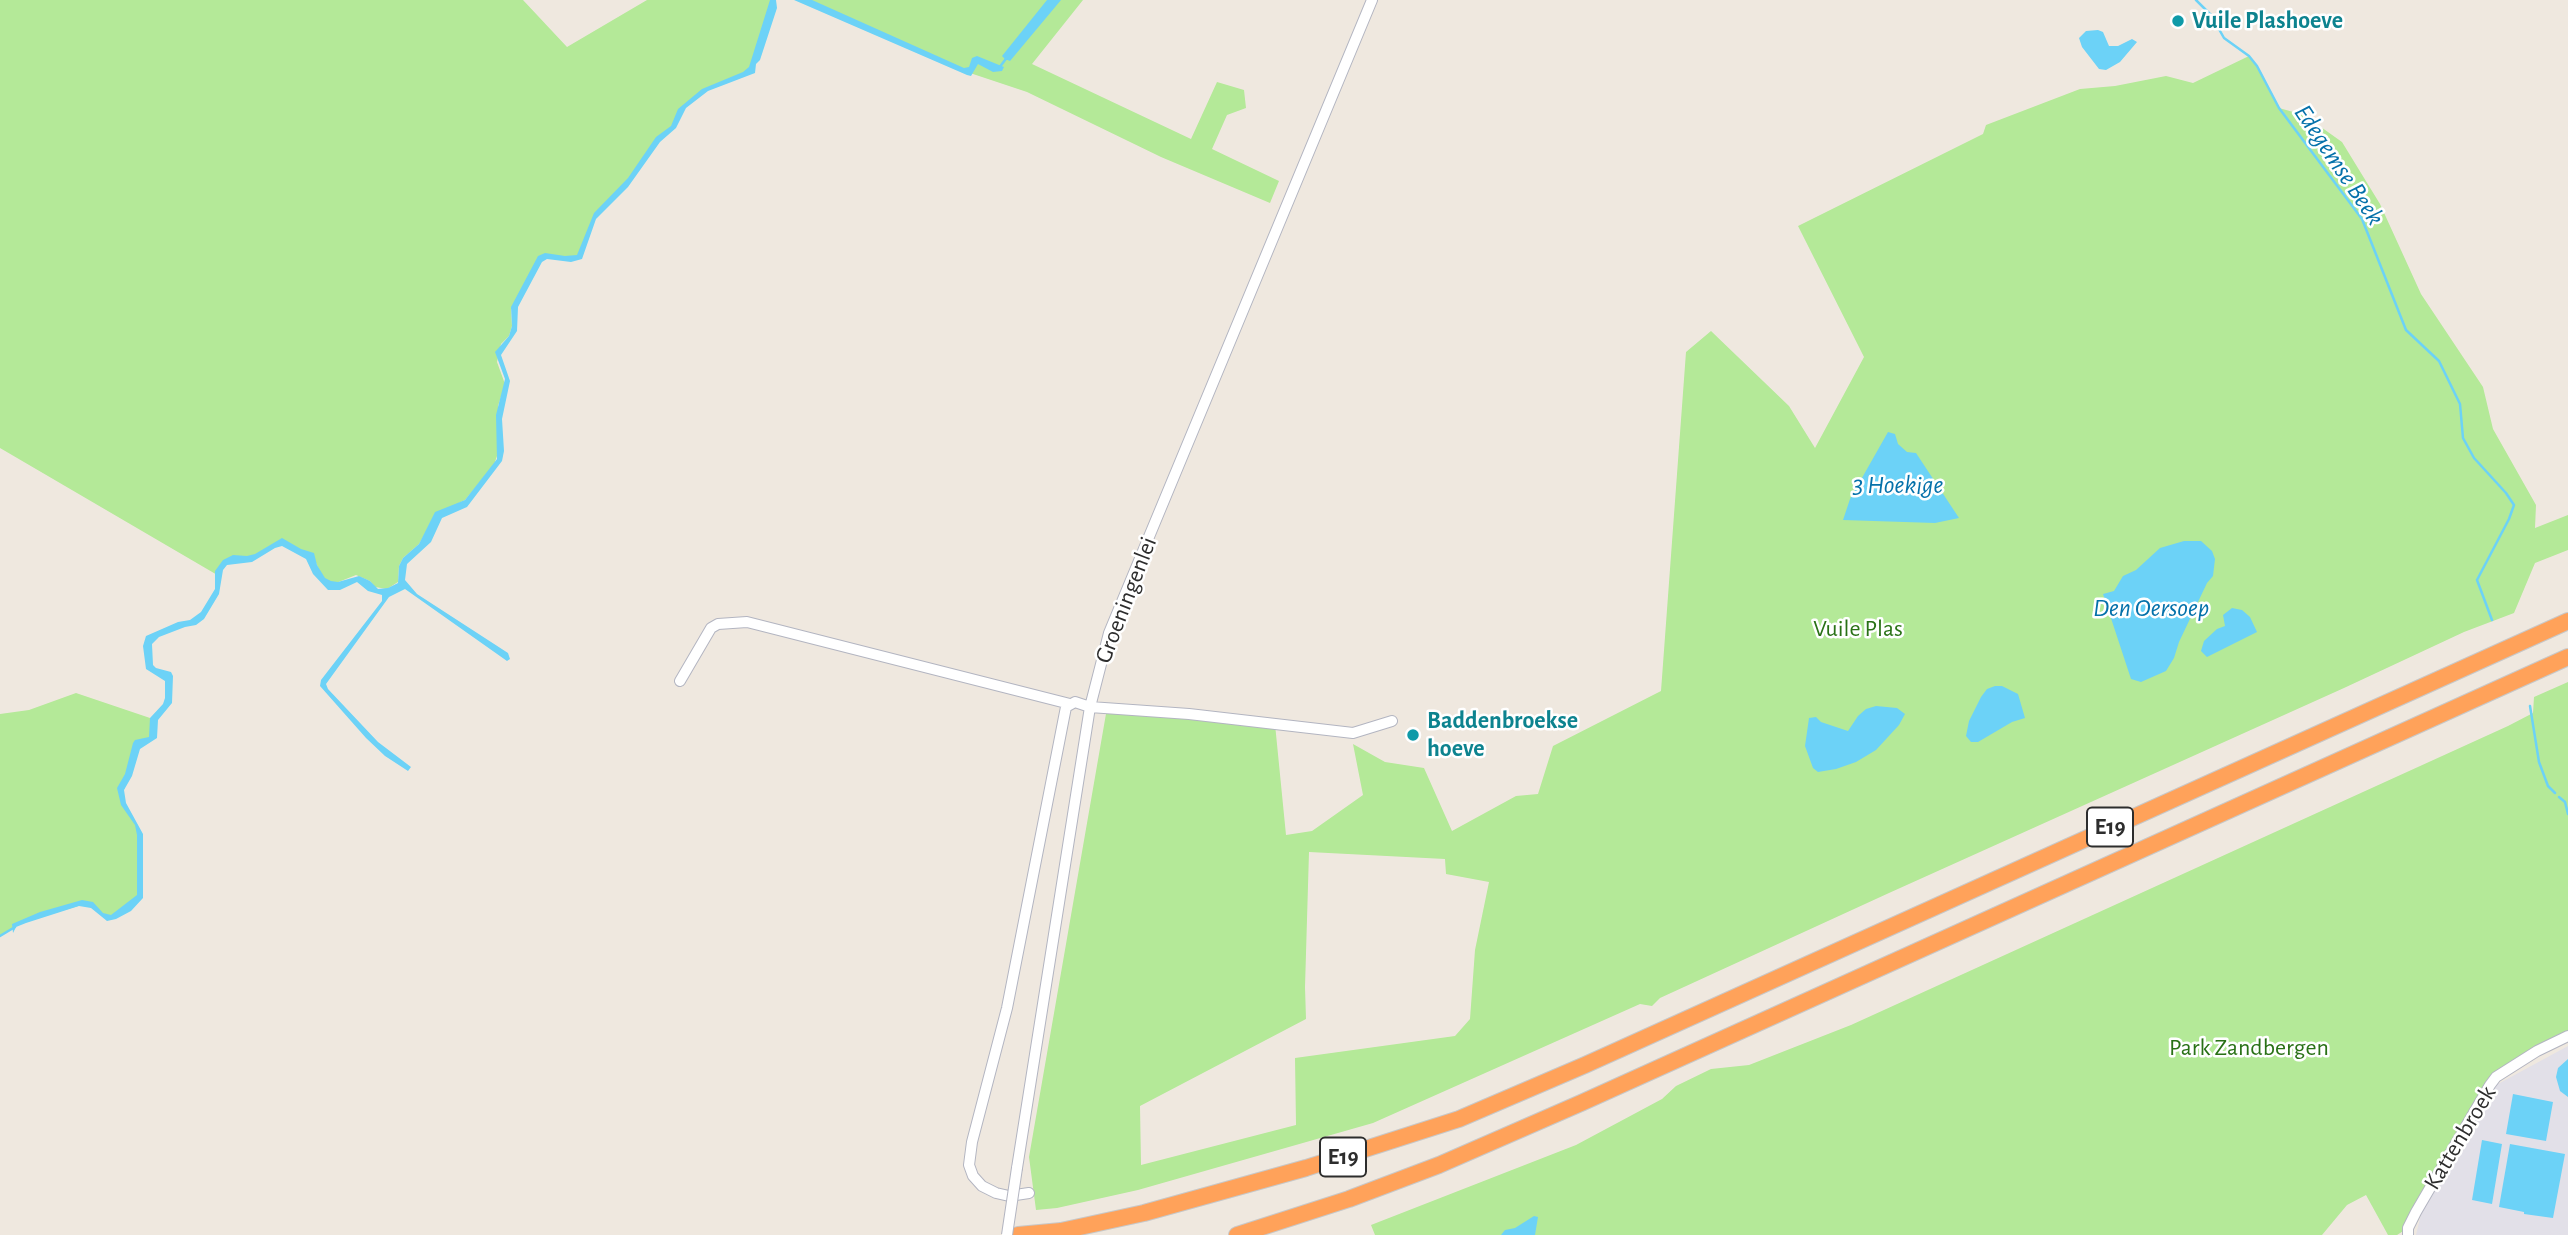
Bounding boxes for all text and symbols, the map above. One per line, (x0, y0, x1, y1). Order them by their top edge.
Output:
place label: Vuile Plashoeve (2192, 7, 2343, 35)
marker: Vuile Plashoeve (2170, 13, 2186, 29)
water label: Edegemse Beek (2287, 99, 2391, 231)
water label: 3 Hoekige (1853, 469, 1943, 501)
street label: Groeningenlei (1089, 533, 1163, 667)
water label: Den Oersoep (2093, 592, 2209, 624)
park label: Vuile Plas (1813, 615, 1903, 643)
place label: Baddenbroekse hoeve (1427, 707, 1578, 763)
marker: Baddenbroekse hoeve (1405, 727, 1421, 743)
road number: E19 (2087, 807, 2133, 846)
park label: Park Zandbergen (2169, 1034, 2329, 1062)
street label: Kattenbroek (2418, 1081, 2502, 1195)
road number: E19 (1320, 1138, 1366, 1176)

